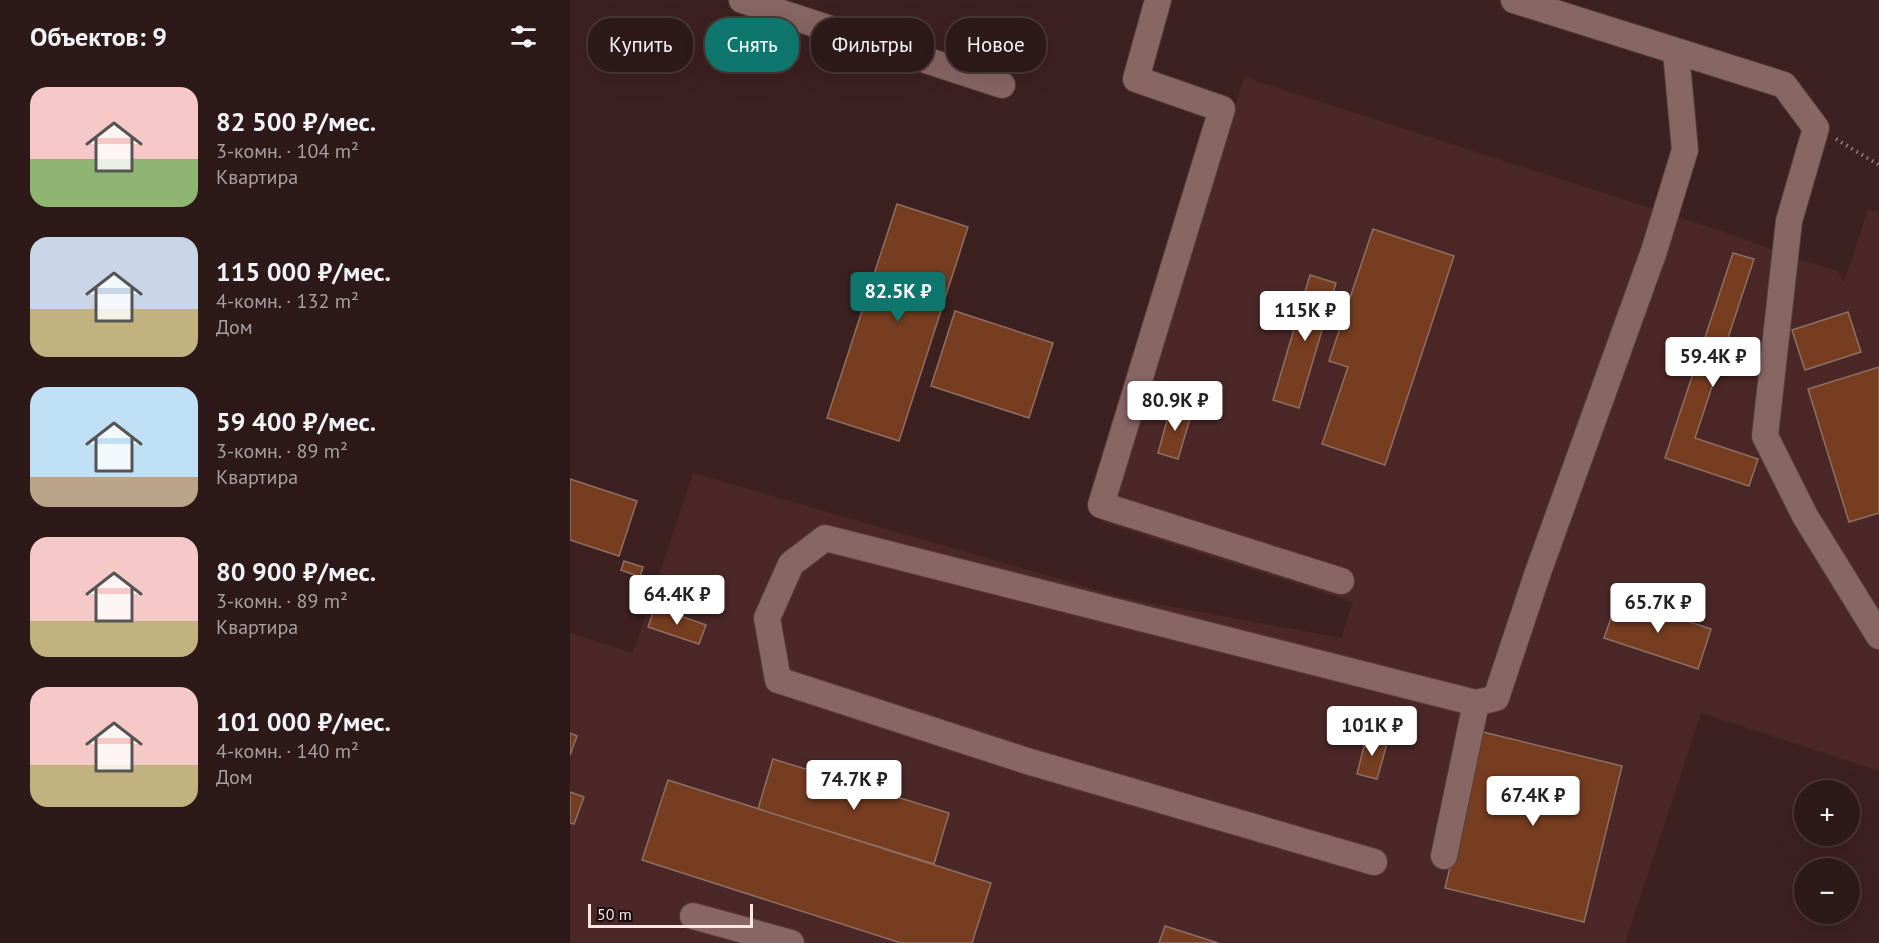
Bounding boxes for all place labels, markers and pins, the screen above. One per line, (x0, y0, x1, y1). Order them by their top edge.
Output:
pin: 82.5K ₽ (843, 272, 953, 323)
pin: 115K ₽ (1256, 291, 1354, 342)
pin: 59.4K ₽ (1658, 337, 1768, 388)
pin: 80.9K ₽ (1120, 381, 1230, 432)
pin: 64.4K ₽ (622, 575, 732, 626)
pin: 65.7K ₽ (1603, 583, 1713, 634)
pin: 101K ₽ (1323, 706, 1421, 757)
pin: 74.7K ₽ (799, 760, 909, 811)
pin: 67.4K ₽ (1478, 776, 1588, 827)

